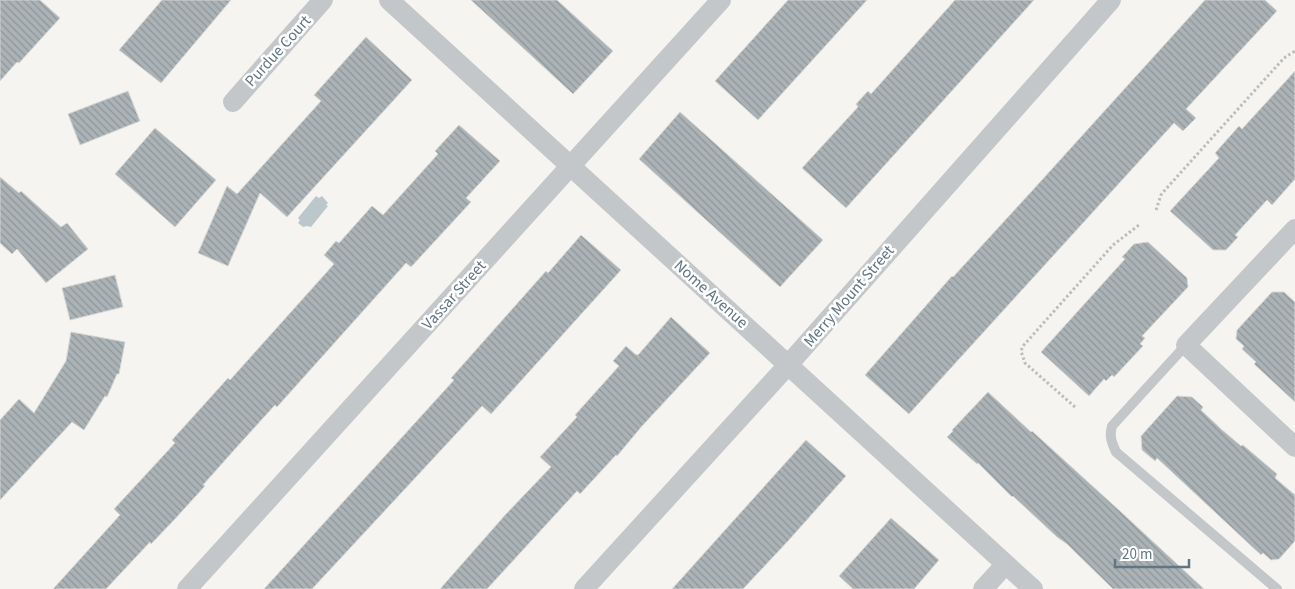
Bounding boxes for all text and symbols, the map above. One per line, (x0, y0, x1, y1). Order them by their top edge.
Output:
street label: Purdue Court (240, 10, 316, 92)
street label: Merry Mount Street (799, 240, 900, 352)
street label: Vassar Street (417, 255, 491, 334)
street label: Nome Avenue (669, 255, 753, 333)
scale bar (1115, 536, 1189, 568)
text: 20 m (1122, 544, 1152, 565)

